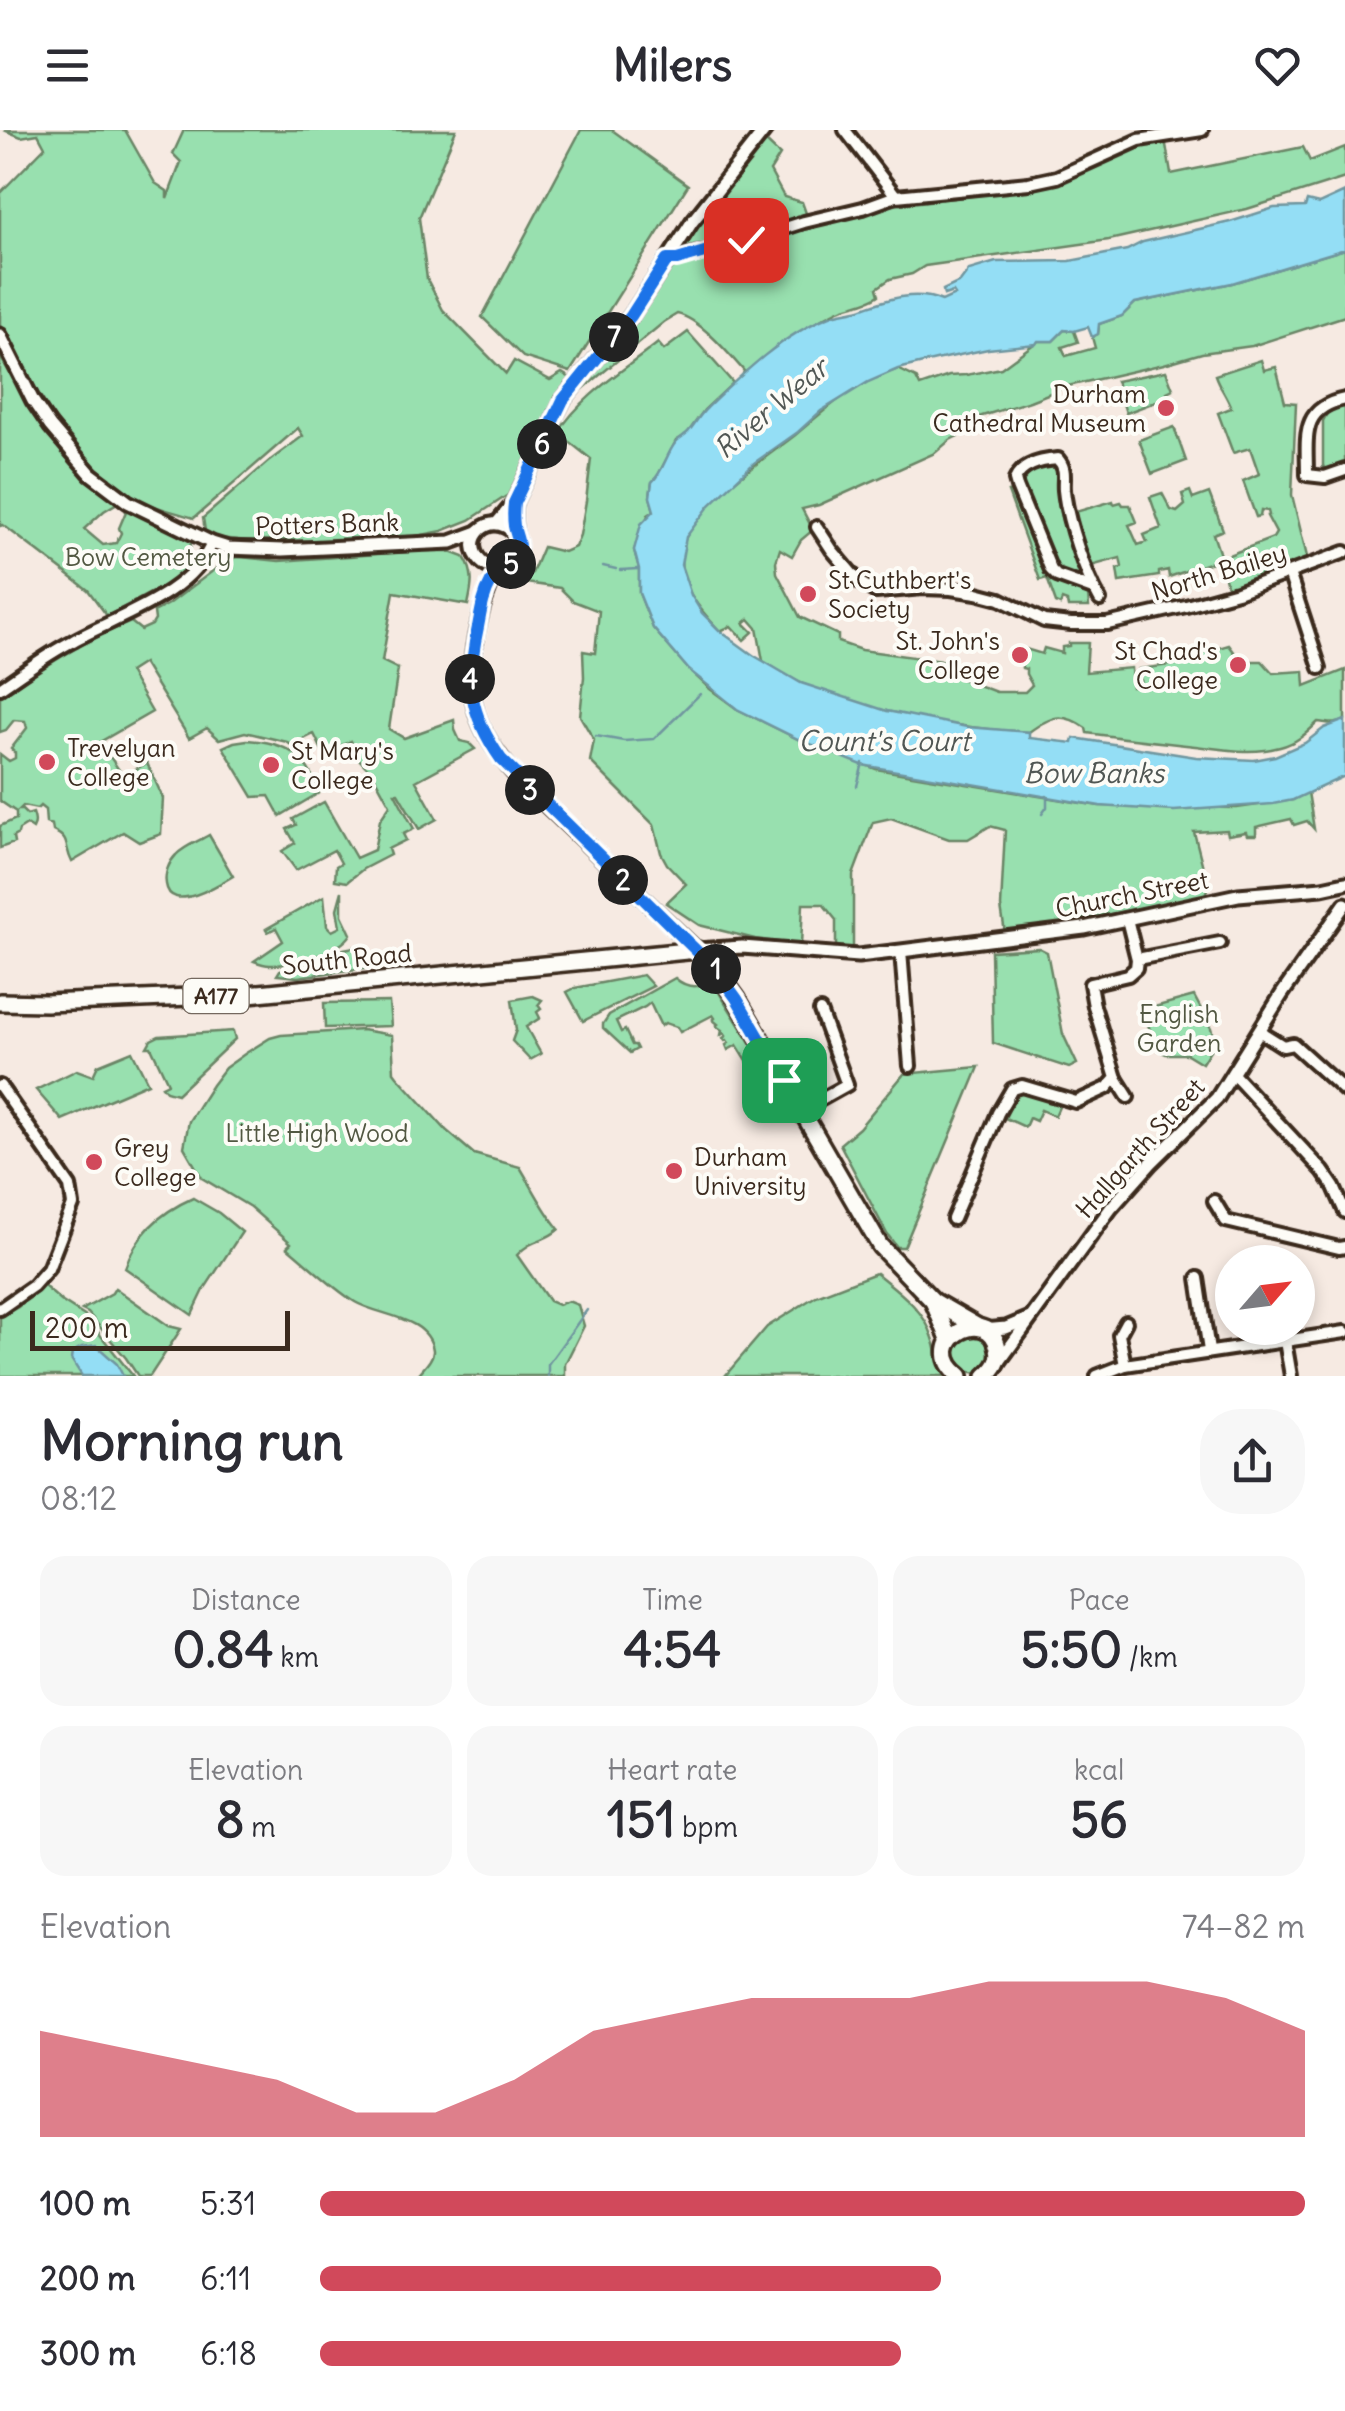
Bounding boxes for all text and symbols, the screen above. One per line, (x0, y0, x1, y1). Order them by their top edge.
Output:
text: Milers (613, 37, 732, 93)
icon: menu (40, 38, 95, 93)
icon: heart (1250, 38, 1305, 93)
pin (704, 198, 789, 283)
icon: check (719, 213, 774, 268)
pin: 7 (589, 312, 639, 362)
text: 7 (607, 319, 621, 355)
water label: River Wear (707, 348, 838, 466)
place label: Durham Cathedral Museum (933, 378, 1146, 439)
marker: Durham Cathedral Museum (1155, 397, 1177, 419)
pin: 6 (517, 419, 567, 469)
text: 6 (534, 426, 550, 462)
street label: Potters Bank (255, 505, 399, 543)
street label: North Bailey (1148, 536, 1290, 608)
pin: 5 (486, 539, 536, 589)
park label: Bow Cemetery (65, 541, 231, 573)
text: 5 (503, 546, 519, 582)
place label: St Cuthbert's Society (828, 564, 971, 625)
marker: St Cuthbert's Society (797, 583, 819, 605)
place label: St. John's College (896, 625, 1000, 686)
place label: St Chad's College (1114, 635, 1218, 696)
marker: St. John's College (1009, 644, 1031, 666)
pin: 4 (445, 654, 495, 704)
marker: St Chad's College (1227, 654, 1249, 676)
text: 4 (462, 661, 478, 697)
water label: Count's Court (798, 723, 973, 759)
place label: Trevelyan College (67, 732, 175, 793)
place label: St Mary's College (291, 735, 394, 796)
marker: Trevelyan College (36, 751, 58, 773)
marker: St Mary's College (260, 754, 282, 776)
water label: Bow Banks (1024, 755, 1166, 791)
pin: 3 (505, 765, 555, 815)
text: 3 (522, 772, 538, 808)
pin: 2 (598, 855, 648, 905)
text: 2 (615, 862, 631, 898)
street label: Church Street (1053, 863, 1211, 925)
street label: South Road (281, 936, 413, 982)
pin: 1 (691, 944, 741, 994)
text: 1 (710, 951, 722, 987)
road number: A177 (184, 979, 248, 1013)
park label: English Garden (1137, 998, 1221, 1059)
pin (742, 1038, 827, 1123)
icon: arrive (757, 1053, 812, 1108)
street label: Hallgarth Street (1069, 1071, 1211, 1225)
park label: Little High Wood (225, 1117, 409, 1149)
place label: Grey College (114, 1132, 196, 1193)
place label: Durham University (694, 1141, 806, 1202)
marker: Grey College (83, 1151, 105, 1173)
marker: Durham University (663, 1160, 685, 1182)
north arrow (1215, 1245, 1315, 1345)
map controls (1215, 1245, 1315, 1345)
scale bar (30, 1306, 290, 1350)
text: 200 m (45, 1310, 128, 1346)
text: Morning run (40, 1406, 344, 1475)
button: share (1200, 1409, 1305, 1514)
text: 08:12 (40, 1478, 117, 1519)
text: Distance (191, 1582, 301, 1618)
text: Time (642, 1582, 703, 1618)
text: Pace (1069, 1582, 1130, 1618)
text: 0.84 (173, 1618, 274, 1681)
text: 4:54 (624, 1618, 721, 1681)
text: 5:50 (1020, 1618, 1122, 1681)
text: km (274, 1639, 319, 1675)
text: /km (1122, 1639, 1178, 1675)
text: Elevation (188, 1752, 303, 1788)
text: Heart rate (608, 1752, 737, 1788)
text: kcal (1074, 1752, 1124, 1788)
text: 8 (216, 1788, 245, 1851)
text: 151 (607, 1788, 675, 1851)
text: 56 (1070, 1788, 1128, 1851)
text: m (245, 1809, 276, 1845)
text: bpm (675, 1809, 738, 1845)
text: Elevation (40, 1906, 171, 1947)
text: 74–82 m (1182, 1906, 1305, 1947)
text: 100 m (40, 2183, 131, 2224)
text: 5:31 (200, 2183, 256, 2224)
text: 200 m (40, 2258, 135, 2299)
text: 6:11 (200, 2258, 251, 2299)
text: 300 m (40, 2333, 136, 2374)
text: 6:18 (200, 2333, 257, 2374)

